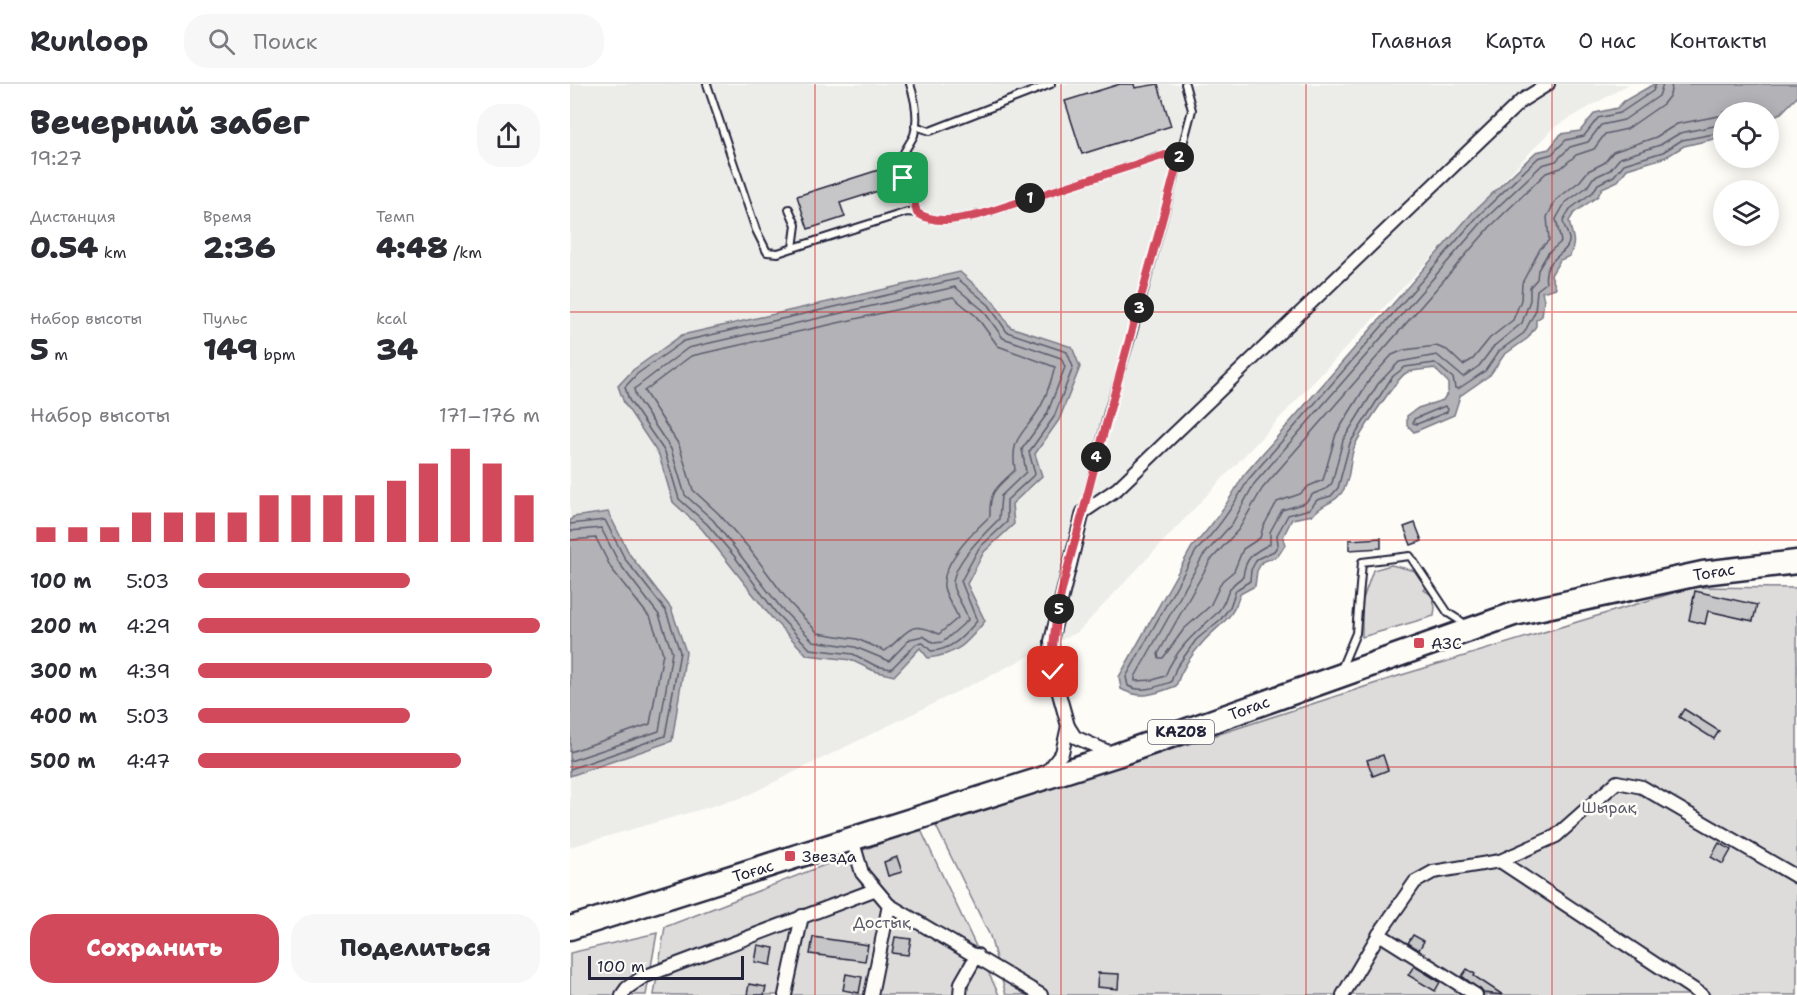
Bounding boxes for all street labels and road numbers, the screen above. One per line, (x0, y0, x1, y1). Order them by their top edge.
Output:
street label: Тоғас (1692, 558, 1736, 586)
street label: Тоғас (1226, 691, 1272, 725)
road number: KAZ08 (1148, 720, 1214, 744)
street label: Тоғас (730, 855, 776, 887)

